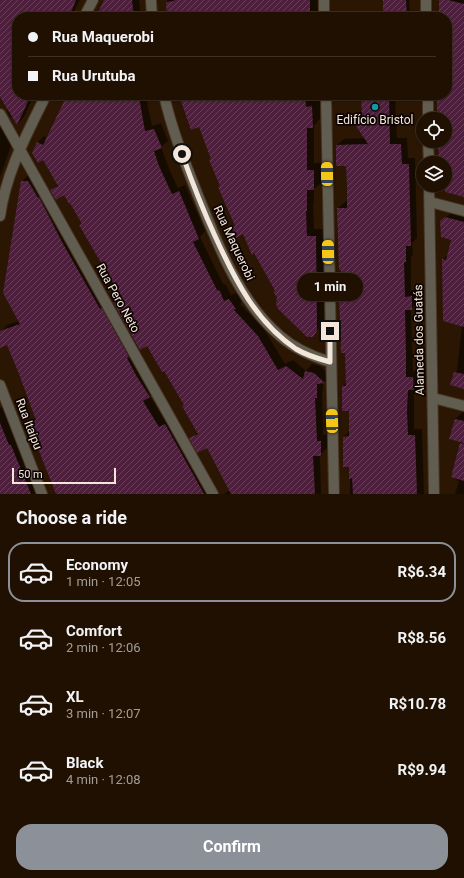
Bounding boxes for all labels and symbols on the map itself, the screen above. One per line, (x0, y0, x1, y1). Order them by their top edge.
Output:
marker: Edifício Bristol (370, 102, 380, 112)
place label: Edifício Bristol (337, 113, 413, 127)
route start (173, 145, 191, 163)
car (321, 162, 333, 186)
street label: Rua Maquerobi (211, 203, 257, 283)
car (322, 240, 334, 264)
street label: Rua Pero Neto (93, 261, 143, 335)
callout: 1 min (297, 273, 363, 301)
street label: Alameda dos Guatás (411, 284, 427, 396)
route end (321, 322, 339, 340)
street label: Rua Itaipu (13, 397, 45, 451)
car (326, 409, 338, 433)
scale bar (12, 466, 116, 485)

